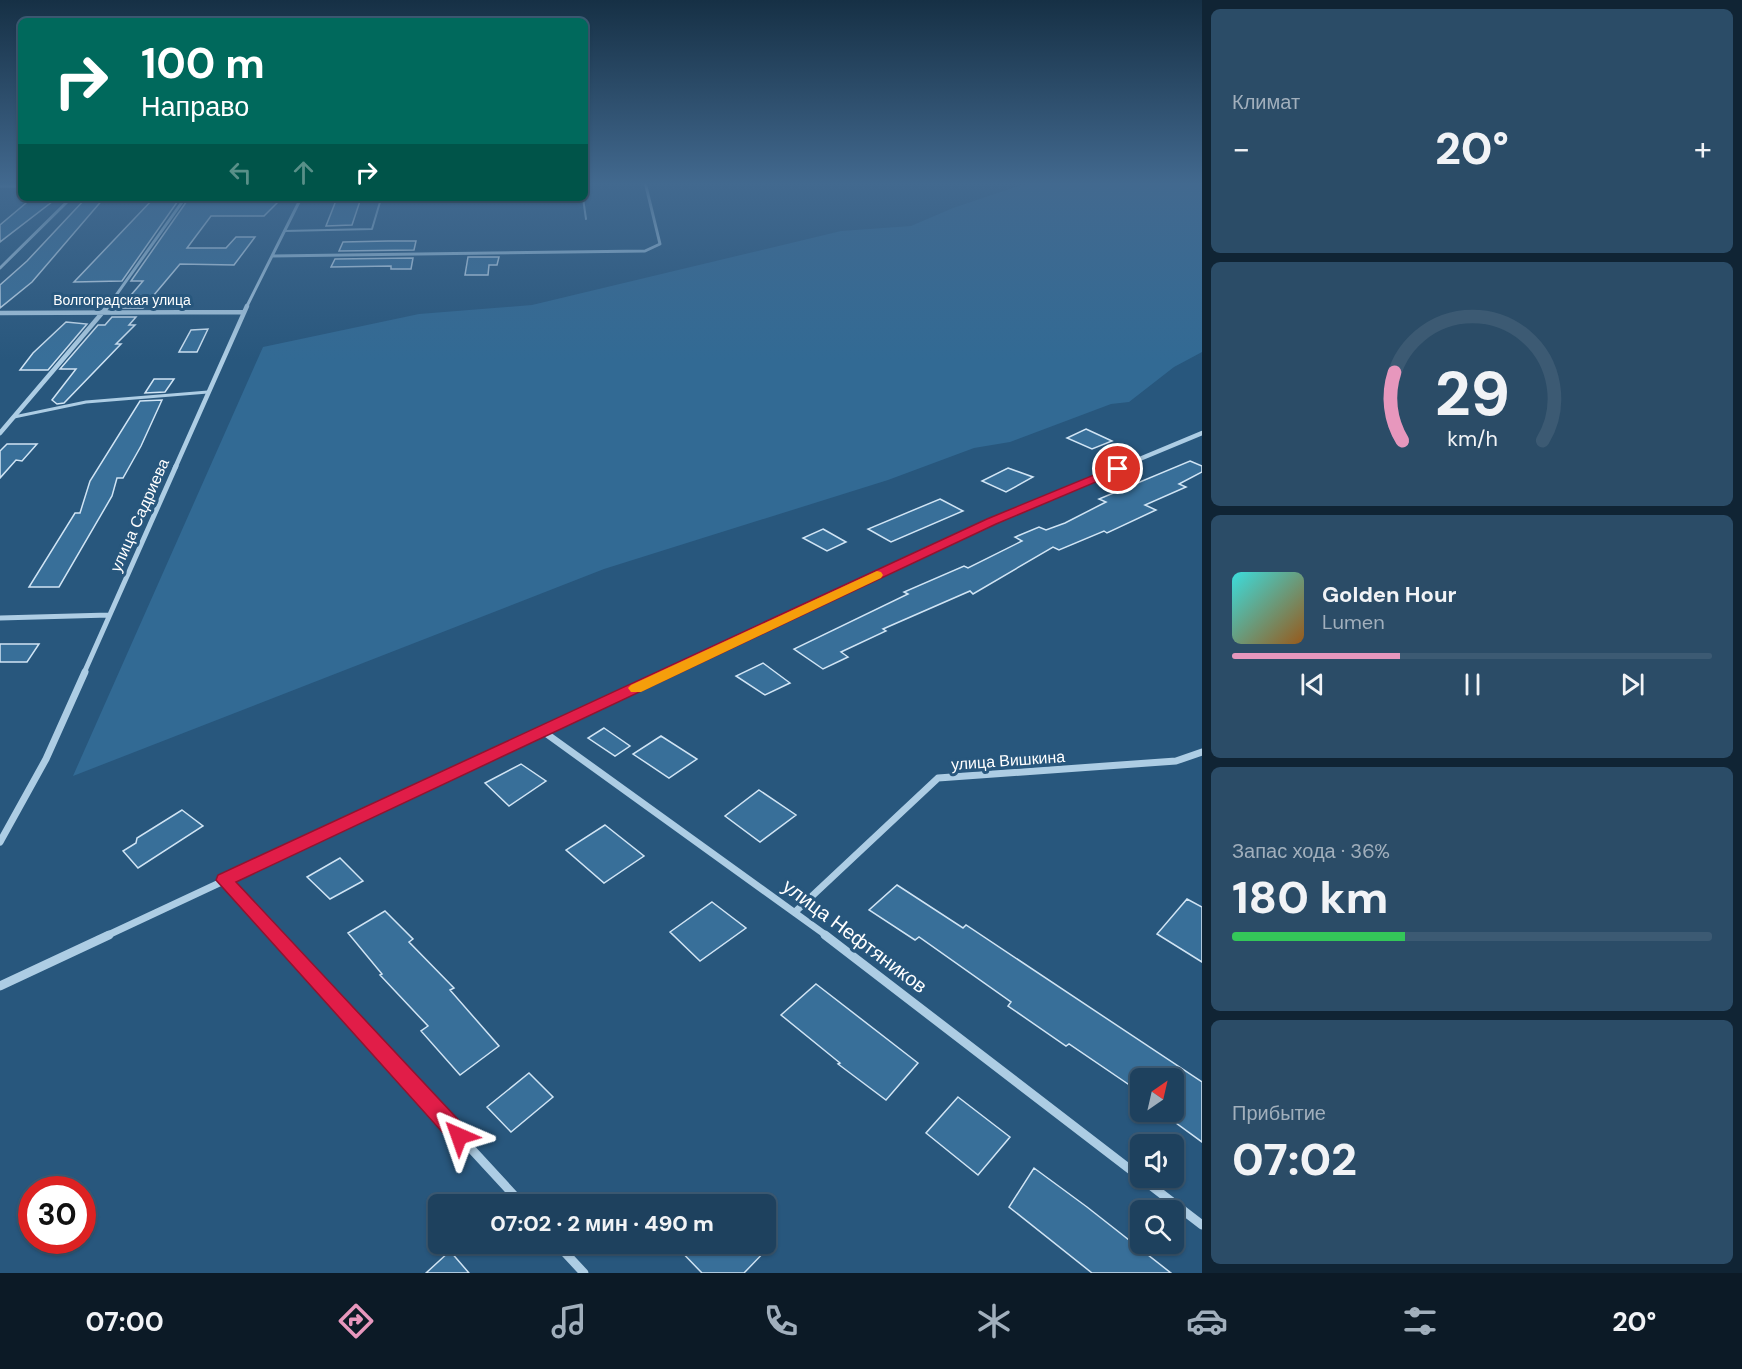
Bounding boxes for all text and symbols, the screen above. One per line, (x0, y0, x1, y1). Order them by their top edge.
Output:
text: 100 m (141, 36, 265, 91)
icon: right (42, 42, 120, 120)
text: Направо (141, 89, 249, 124)
text: Климат (1232, 89, 1300, 115)
text: 20° (1435, 119, 1509, 178)
text: − (1232, 127, 1250, 170)
text: + (1694, 127, 1712, 170)
icon: left (224, 156, 257, 189)
icon: ahead (287, 156, 320, 189)
icon: right (350, 156, 383, 189)
street label: Волгоградская улица (53, 291, 191, 309)
text: 29 (1434, 353, 1510, 434)
text: km/h (1447, 425, 1497, 453)
pin (1092, 443, 1143, 494)
icon: arrive (1101, 452, 1134, 485)
street label: улица Садриева (105, 455, 174, 575)
text: Golden Hour (1322, 580, 1457, 609)
text: Lumen (1322, 609, 1385, 635)
icon: previous (1296, 668, 1329, 701)
icon: pause (1456, 668, 1489, 701)
icon: next (1616, 668, 1649, 701)
street label: улица Вишкина (950, 746, 1066, 775)
text: Запас хода · 36% (1232, 838, 1390, 864)
text: 180 km (1232, 868, 1388, 927)
street label: улица Нефтяников (777, 873, 933, 999)
north arrow (1130, 1068, 1184, 1122)
map controls (1130, 1068, 1184, 1254)
text: Прибытие (1232, 1100, 1326, 1126)
position arrow (427, 1104, 491, 1168)
text: 07:02 (1232, 1130, 1357, 1189)
button: sound (1130, 1134, 1184, 1188)
speed limit sign: 30 (18, 1176, 96, 1254)
button: search (1130, 1200, 1184, 1254)
text: 07:02 · 2 мин · 490 m (490, 1209, 714, 1238)
icon: directions (335, 1300, 377, 1342)
icon: music (548, 1300, 590, 1342)
icon: phone (760, 1300, 802, 1342)
icon: climate (973, 1300, 1015, 1342)
icon: car (1186, 1300, 1228, 1342)
icon: filters (1399, 1300, 1441, 1342)
text: 07:00 (85, 1304, 164, 1339)
text: 20° (1612, 1304, 1656, 1339)

